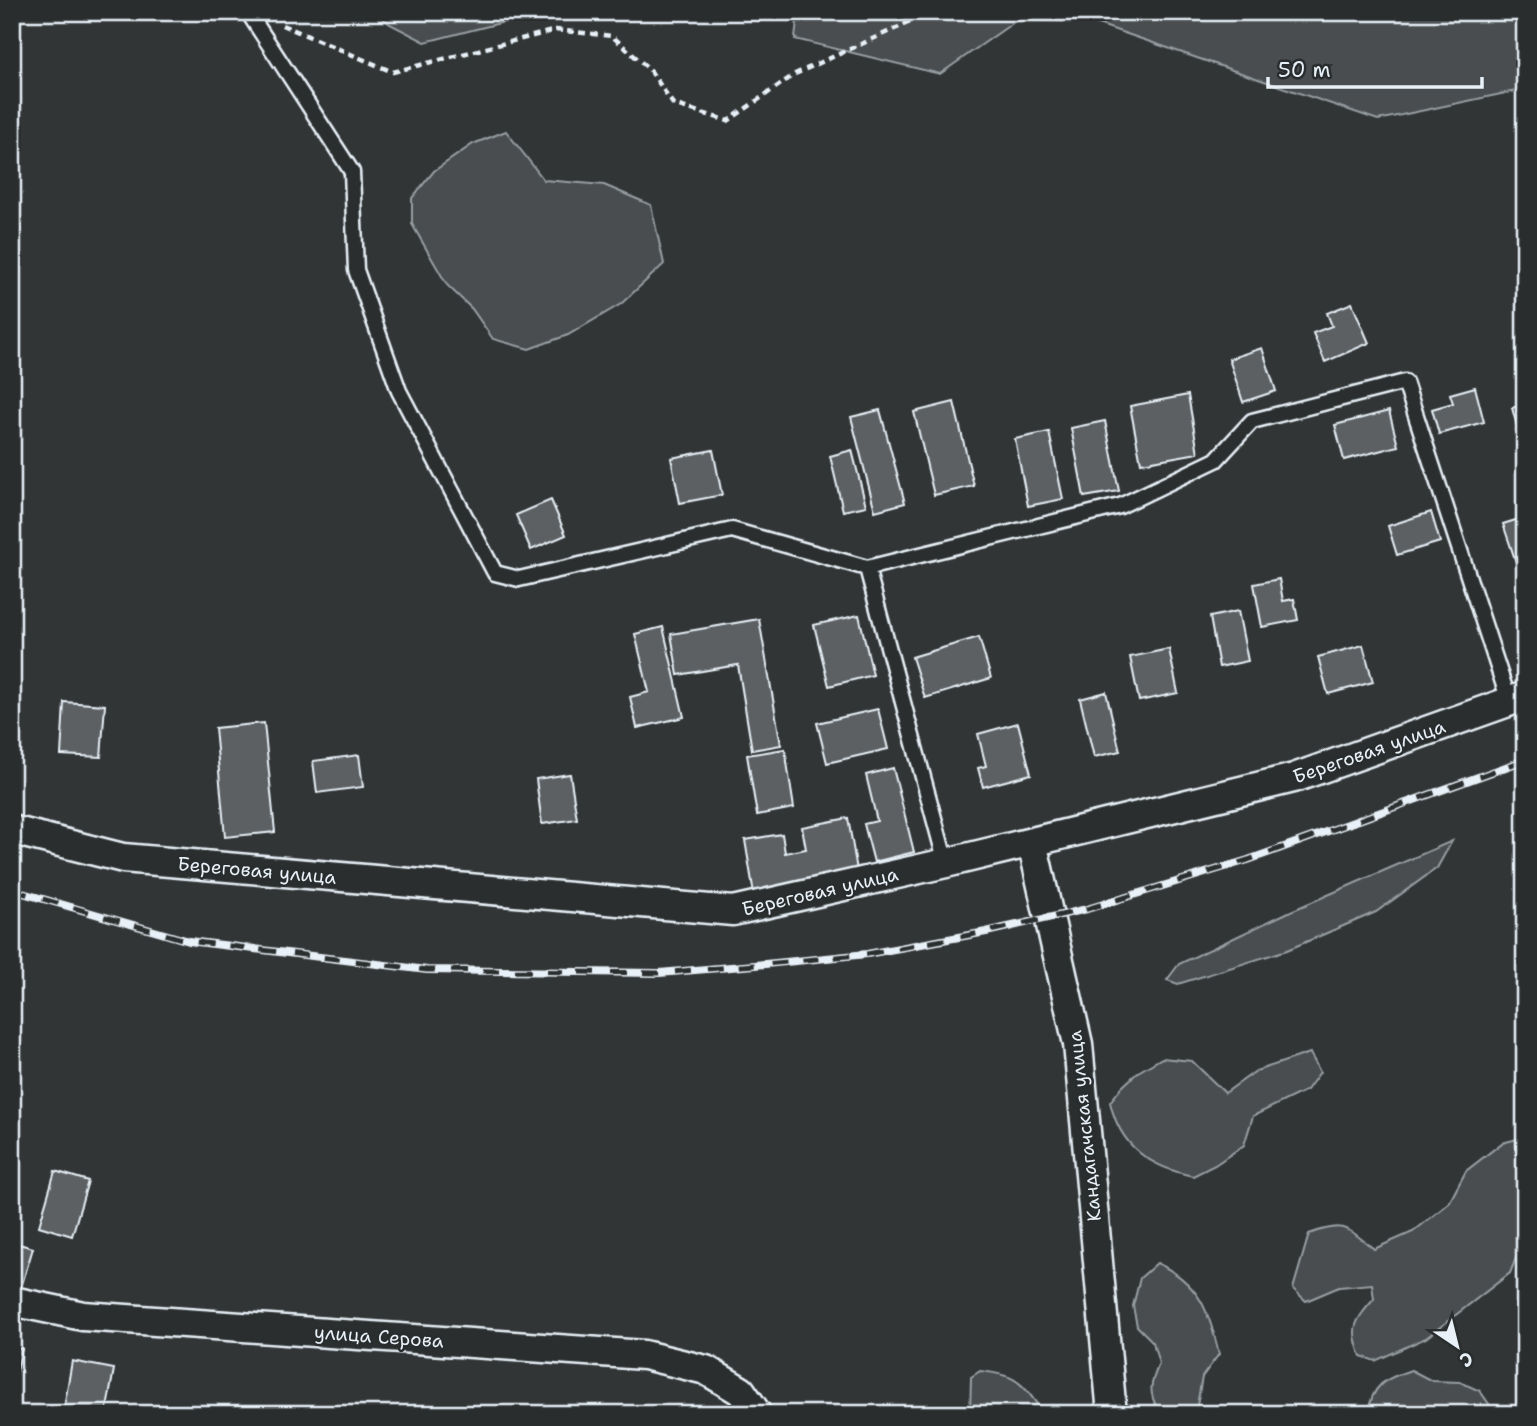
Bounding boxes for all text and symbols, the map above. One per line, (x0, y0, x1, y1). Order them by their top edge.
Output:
scale bar (1268, 46, 1481, 90)
text: 50 m (1278, 56, 1331, 84)
street label: Береговая улица (1290, 714, 1449, 789)
street label: Береговая улица (176, 851, 338, 890)
street label: Береговая улица (740, 861, 901, 922)
street label: Кандагачская улица (1062, 1029, 1107, 1223)
north arrow (1422, 1310, 1492, 1380)
street label: улица Серова (313, 1320, 445, 1354)
text: С (1455, 1346, 1478, 1373)

